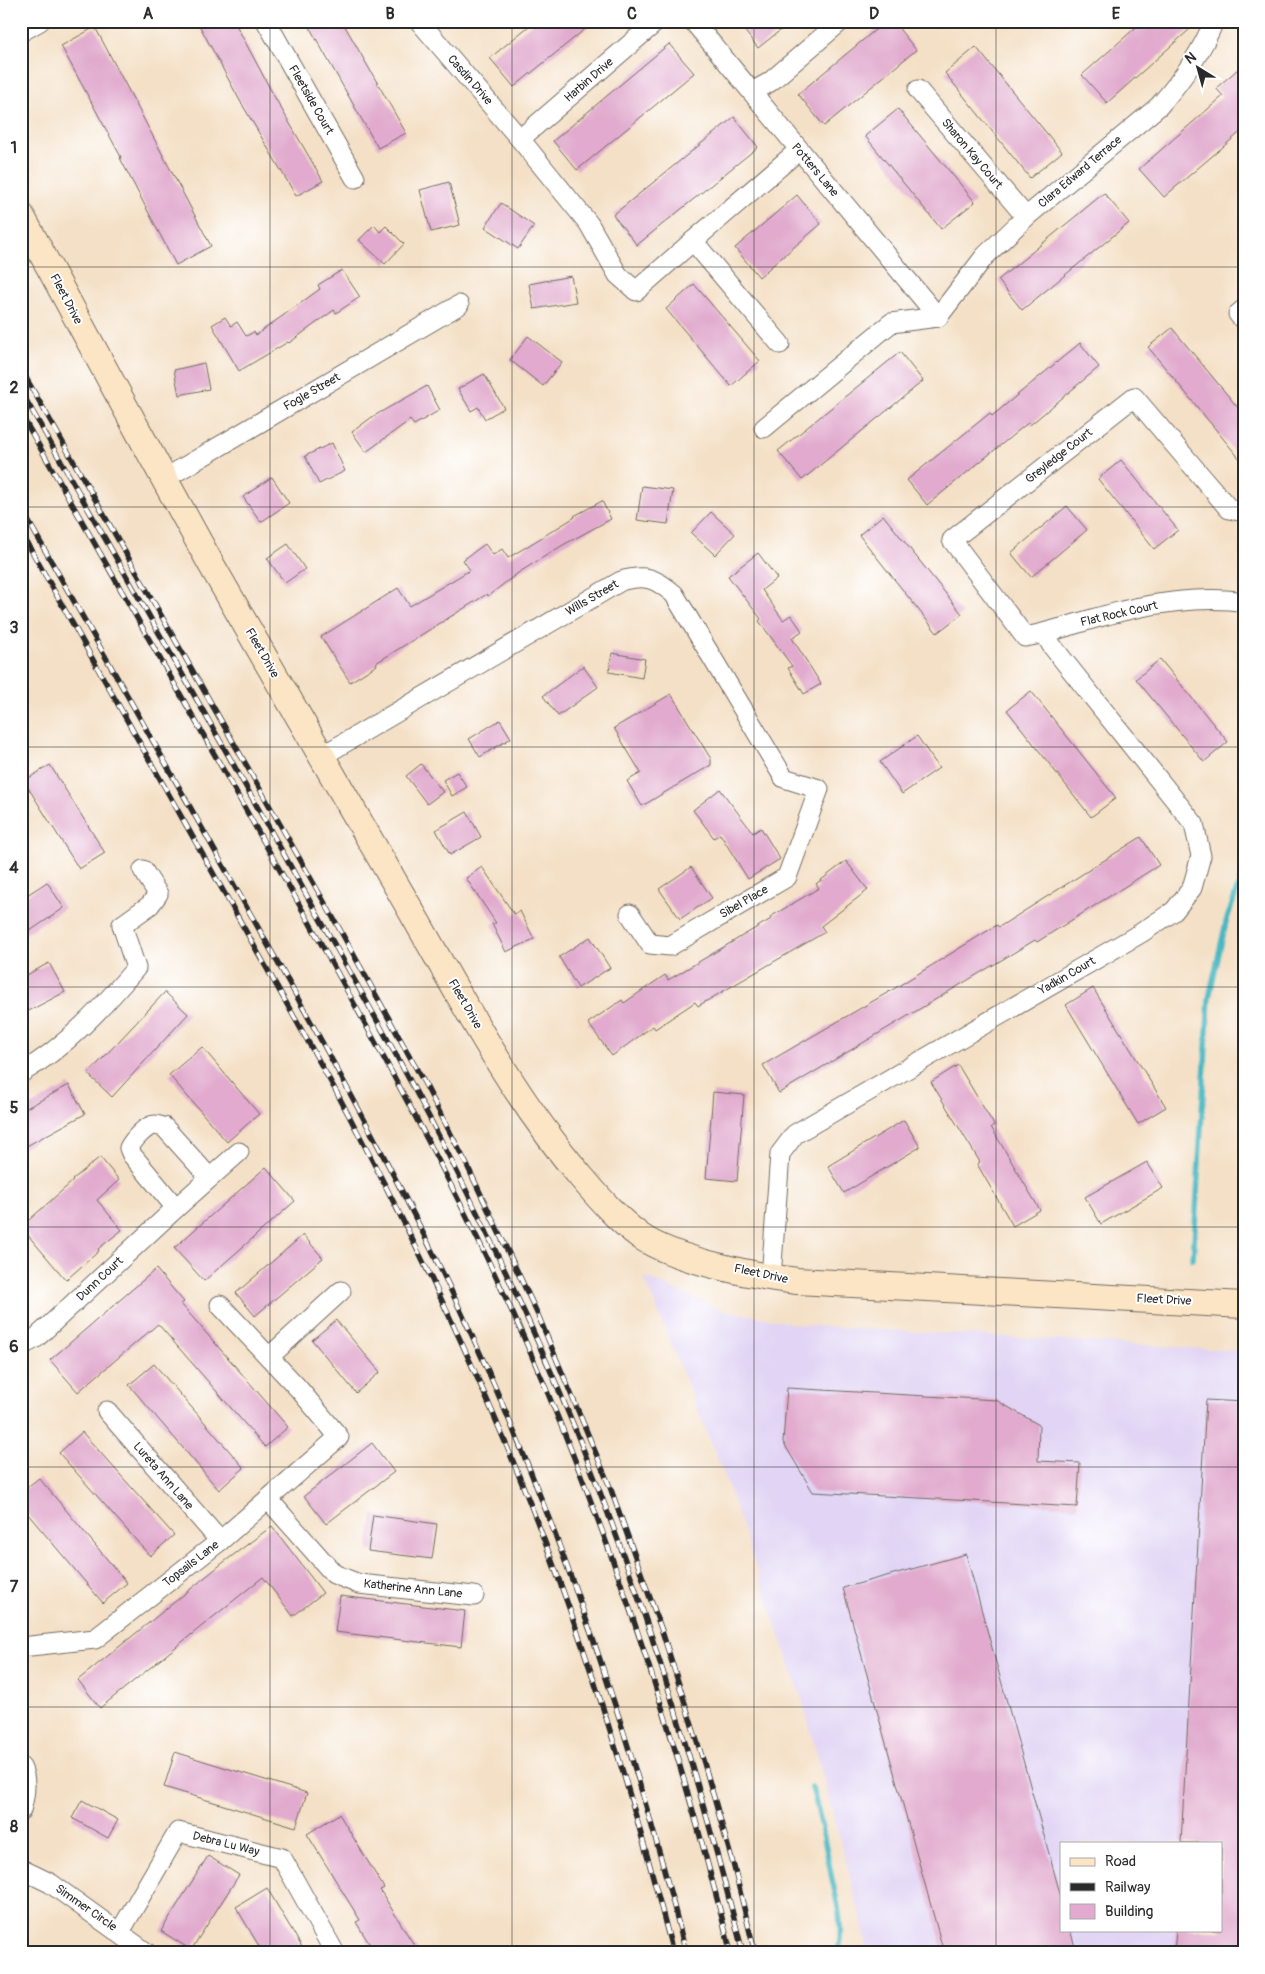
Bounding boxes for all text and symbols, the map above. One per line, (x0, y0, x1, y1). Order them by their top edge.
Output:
text: A (143, 4, 154, 24)
text: B (385, 4, 395, 24)
text: C (627, 4, 637, 24)
text: D (869, 4, 879, 24)
text: E (1112, 4, 1121, 24)
north arrow (1172, 42, 1222, 92)
text: N (1182, 48, 1199, 68)
street label: Casdin Drive (444, 52, 496, 108)
street label: Harbin Drive (561, 54, 617, 105)
street label: Fleetside Court (285, 63, 337, 138)
street label: Sharon Kay Court (938, 116, 1006, 192)
street label: Clara Edward Terrace (1035, 133, 1125, 211)
text: 1 (11, 138, 17, 158)
street label: Potters Lane (788, 140, 842, 200)
street label: Fleet Drive (46, 271, 86, 327)
street label: Fogle Street (281, 370, 343, 414)
text: 2 (10, 378, 19, 398)
street label: Greyledge Court (1022, 425, 1096, 487)
street label: Wills Street (563, 577, 621, 619)
street label: Flat Rock Court (1079, 598, 1159, 630)
text: 3 (10, 618, 19, 638)
street label: Fleet Drive (242, 625, 282, 681)
text: 4 (9, 858, 19, 878)
street label: Sibel Place (717, 882, 771, 922)
street label: Yadkin Court (1035, 954, 1098, 999)
street label: Fleet Drive (445, 976, 485, 1032)
text: 5 (10, 1098, 19, 1118)
street label: Dunn Court (73, 1253, 127, 1304)
street label: Fleet Drive (733, 1261, 790, 1287)
street label: Fleet Drive (1136, 1291, 1192, 1309)
text: 6 (9, 1337, 19, 1357)
street label: Lureta Ann Lane (130, 1439, 196, 1513)
street label: Topsails Lane (160, 1537, 222, 1591)
street label: Katherine Ann Lane (363, 1576, 463, 1602)
text: 7 (10, 1577, 19, 1597)
text: 8 (10, 1817, 18, 1837)
street label: Debra Lu Way (191, 1828, 261, 1860)
legend (1060, 1842, 1222, 1932)
text: Road (1105, 1852, 1136, 1871)
text: Railway (1105, 1878, 1151, 1897)
street label: Simmer Circle (52, 1881, 120, 1935)
text: Building (1105, 1902, 1153, 1921)

